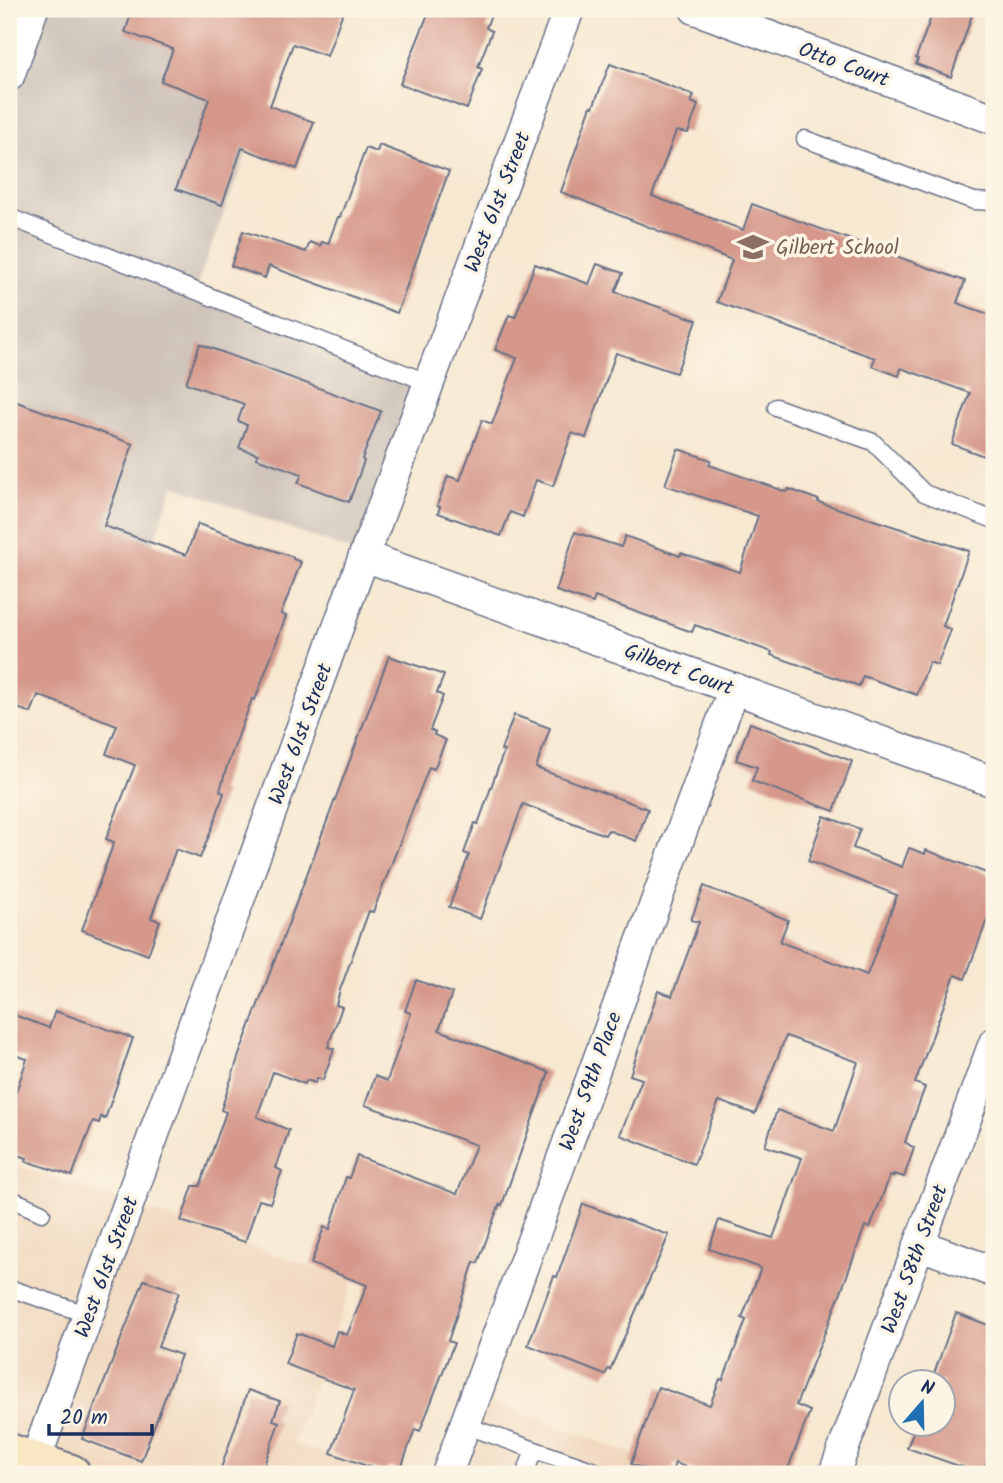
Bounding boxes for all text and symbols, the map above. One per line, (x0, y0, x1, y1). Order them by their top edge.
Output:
street label: Otto Court (794, 34, 894, 97)
street label: West 61st Street (456, 127, 541, 278)
school or university icon: Gilbert School (736, 230, 770, 264)
place label: Gilbert School (776, 232, 899, 265)
street label: Gilbert Court (619, 635, 739, 706)
street label: West 61st Street (261, 658, 343, 810)
street label: West 59th Place (551, 1007, 632, 1156)
street label: West 58th Street (873, 1180, 958, 1339)
street label: West 61st Street (67, 1191, 149, 1343)
north arrow (888, 1368, 958, 1438)
text: N (916, 1373, 938, 1405)
scale bar (49, 1392, 152, 1436)
text: 20 m (60, 1402, 108, 1435)

